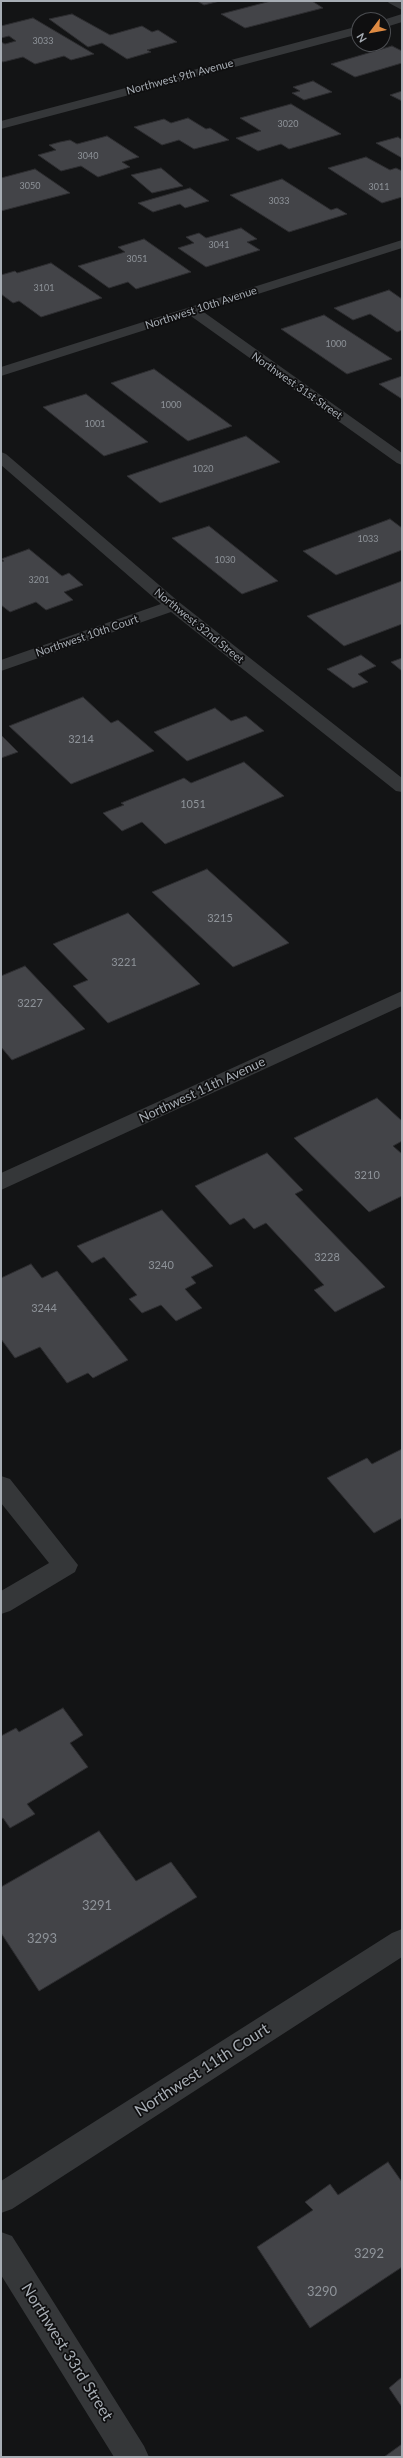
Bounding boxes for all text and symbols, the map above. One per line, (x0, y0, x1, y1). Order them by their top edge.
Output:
north arrow (351, 12, 391, 52)
text: N (353, 31, 369, 45)
house number: 3033 (33, 36, 53, 46)
street label: Northwest 9th Avenue (125, 56, 235, 98)
house number: 3020 (278, 119, 298, 129)
house number: 3040 (78, 151, 98, 161)
house number: 3050 (20, 181, 40, 191)
house number: 3011 (369, 182, 389, 192)
house number: 3033 (269, 196, 289, 206)
house number: 3041 (209, 240, 229, 250)
house number: 3051 (127, 254, 147, 264)
house number: 3101 (34, 283, 54, 293)
street label: Northwest 10th Avenue (144, 284, 258, 332)
house number: 1000 (326, 339, 346, 349)
street label: Northwest 31st Street (249, 350, 345, 422)
house number: 1000 (161, 400, 181, 410)
house number: 1001 (85, 419, 105, 429)
house number: 1020 (193, 464, 213, 474)
house number: 1033 (358, 534, 378, 544)
house number: 1030 (215, 555, 235, 565)
house number: 3201 (29, 575, 49, 585)
street label: Northwest 32nd Street (152, 586, 246, 666)
street label: Northwest 10th Court (34, 612, 140, 660)
house number: 3214 (68, 732, 94, 746)
house number: 1051 (180, 797, 206, 811)
house number: 3215 (207, 911, 233, 925)
house number: 3221 (111, 955, 137, 969)
house number: 3227 (17, 996, 43, 1010)
street label: Northwest 11th Avenue (136, 1054, 268, 1126)
house number: 3210 (354, 1168, 380, 1182)
house number: 3228 (314, 1250, 340, 1264)
house number: 3240 (148, 1258, 174, 1272)
house number: 3244 (31, 1301, 57, 1315)
house number: 3291 (82, 1898, 112, 1914)
house number: 3293 (27, 1931, 57, 1947)
street label: Northwest 11th Court (131, 2019, 273, 2121)
house number: 3292 (354, 2246, 384, 2262)
street label: Northwest 33rd Street (17, 2280, 117, 2424)
house number: 3290 (307, 2284, 337, 2300)

